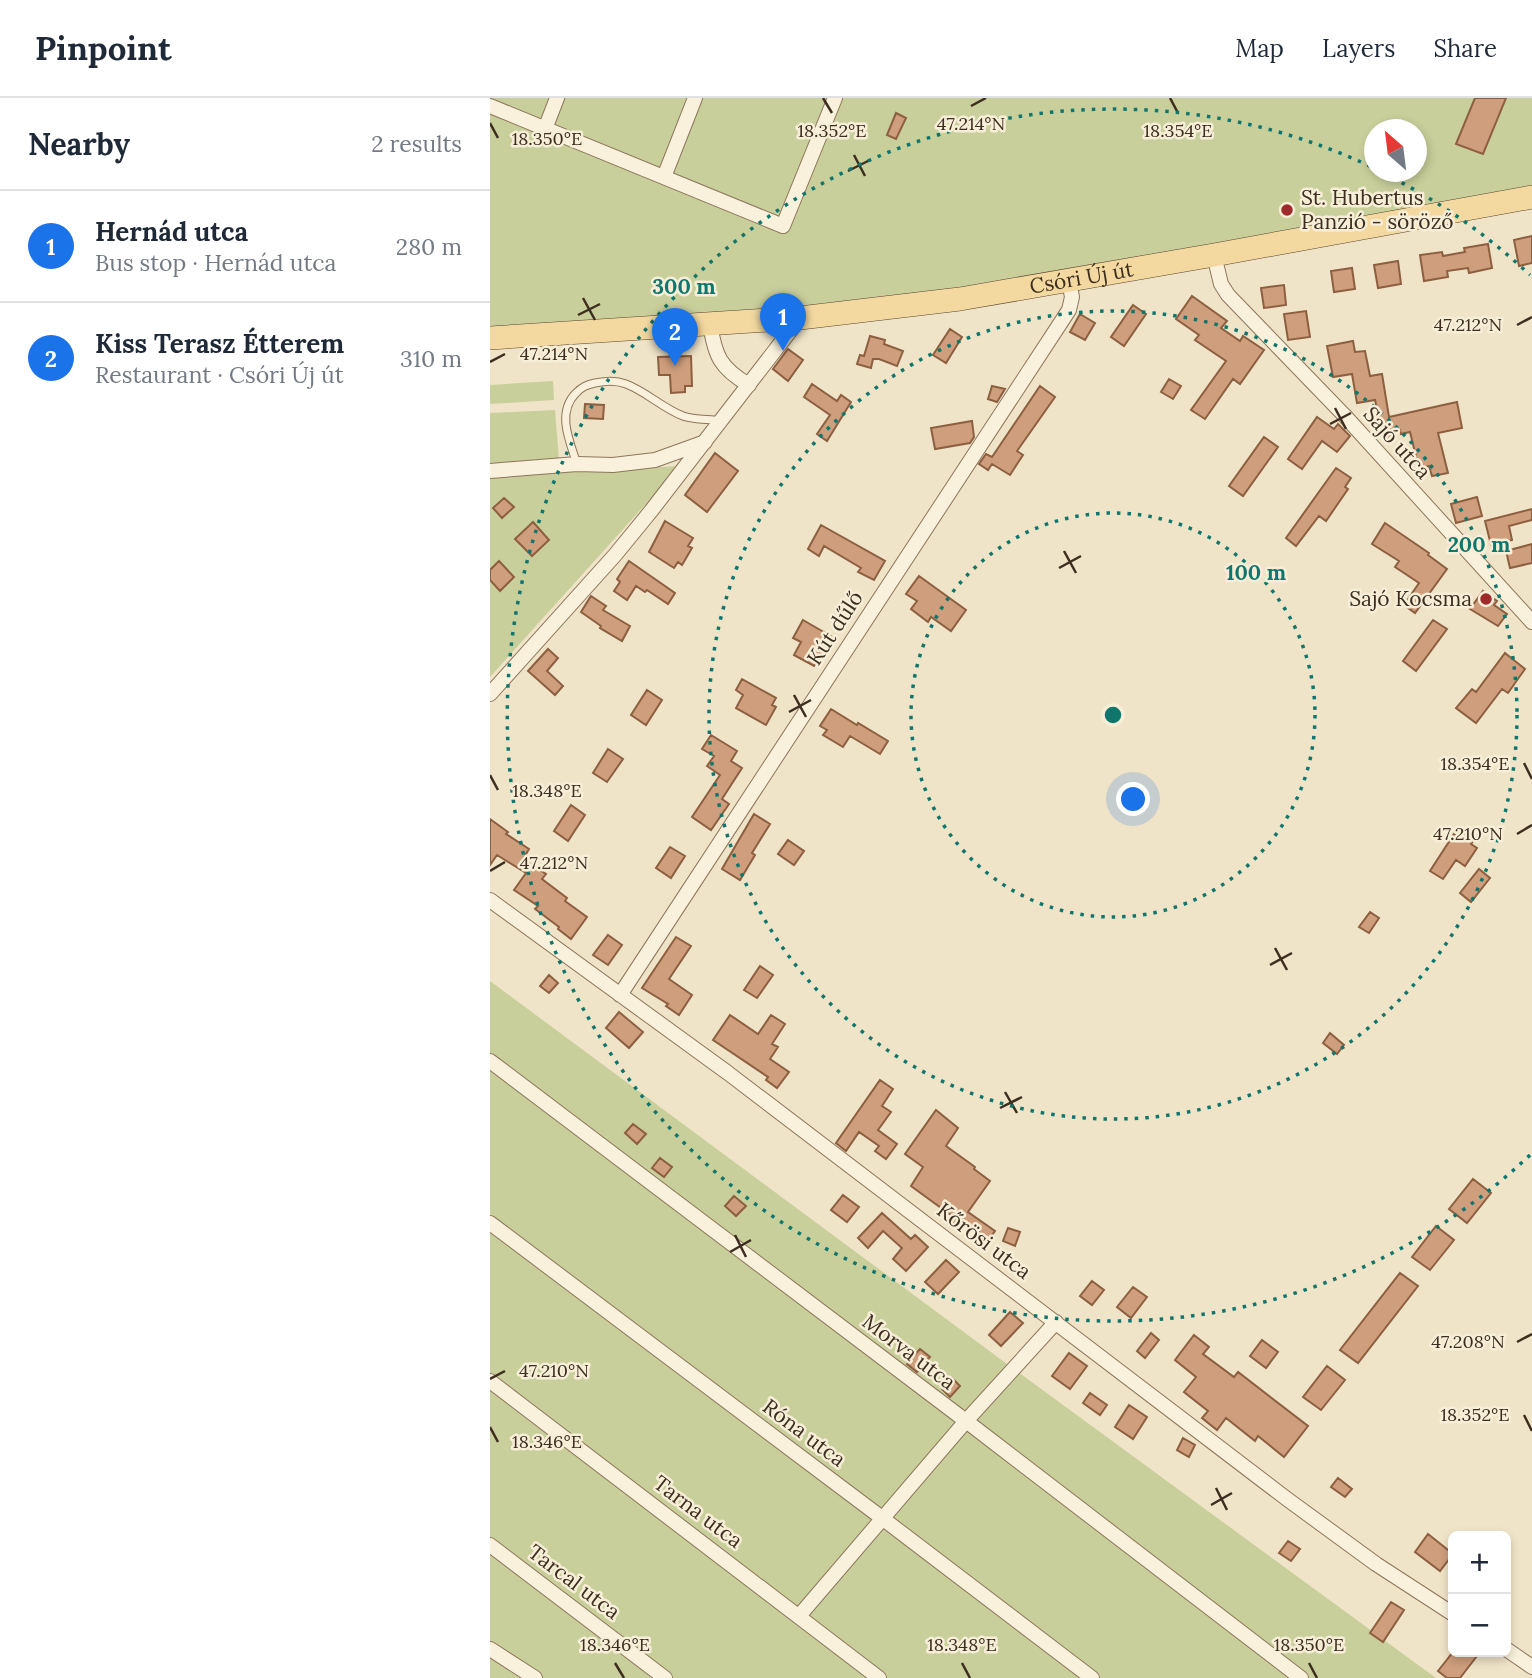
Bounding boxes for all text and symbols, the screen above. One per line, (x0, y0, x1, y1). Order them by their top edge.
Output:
text: Pinpoint (35, 27, 172, 69)
text: Map (1235, 33, 1284, 64)
text: Layers (1322, 33, 1395, 64)
text: Share (1433, 33, 1497, 64)
text: 47.214°N (937, 112, 1005, 135)
text: 18.352°E (797, 119, 867, 142)
text: 18.354°E (1144, 119, 1212, 142)
north arrow (1364, 119, 1427, 182)
text: Nearby (28, 125, 130, 163)
text: 18.350°E (512, 127, 582, 150)
text: 2 results (371, 129, 462, 158)
place label: St. Hubertus Panzió - söröző (1301, 184, 1454, 235)
marker: St. Hubertus Panzió - söröző (1279, 202, 1295, 218)
text: Hernád utca (95, 215, 248, 248)
text: 1 (46, 232, 56, 261)
text: 280 m (396, 232, 462, 261)
text: Bus stop · Hernád utca (95, 248, 336, 277)
street label: Csóri Új út (1027, 255, 1136, 300)
text: 300 m (652, 273, 716, 300)
pin: 1 (760, 293, 806, 351)
pin: 2 (652, 308, 698, 366)
text: 47.212°N (1434, 313, 1502, 336)
text: Kiss Terasz Étterem (95, 327, 344, 360)
text: 47.214°N (520, 342, 588, 365)
text: 2 (45, 344, 57, 373)
text: 310 m (400, 344, 462, 373)
text: Restaurant · Csóri Új út (95, 360, 344, 389)
street label: Sajó utca (1358, 401, 1437, 485)
text: 200 m (1448, 531, 1510, 558)
text: 100 m (1226, 559, 1286, 586)
street label: Kút dűlő (801, 585, 869, 670)
place label: Sajó Kocsma (1349, 585, 1472, 612)
marker: Sajó Kocsma (1478, 591, 1494, 607)
centre of rings (1101, 703, 1125, 727)
text: 18.354°E (1441, 752, 1509, 775)
text: 18.348°E (512, 779, 582, 802)
your location (1116, 782, 1150, 816)
text: 47.210°N (1433, 822, 1503, 845)
text: 47.212°N (520, 851, 588, 874)
street label: Kőrösi utca (932, 1196, 1037, 1285)
street label: Morva utca (857, 1308, 961, 1396)
text: 47.208°N (1431, 1330, 1505, 1353)
text: 47.210°N (519, 1359, 589, 1382)
street label: Róna utca (757, 1393, 851, 1473)
text: 18.352°E (1440, 1403, 1510, 1426)
text: 18.346°E (512, 1430, 582, 1453)
street label: Tarna utca (648, 1469, 748, 1554)
map controls (1448, 1531, 1511, 1657)
button: + (1448, 1531, 1511, 1594)
street label: Tarcal utca (523, 1538, 626, 1625)
button: − (1448, 1594, 1511, 1657)
text: 18.346°E (580, 1633, 650, 1656)
text: 18.348°E (927, 1633, 997, 1656)
text: 18.350°E (1274, 1633, 1344, 1656)

